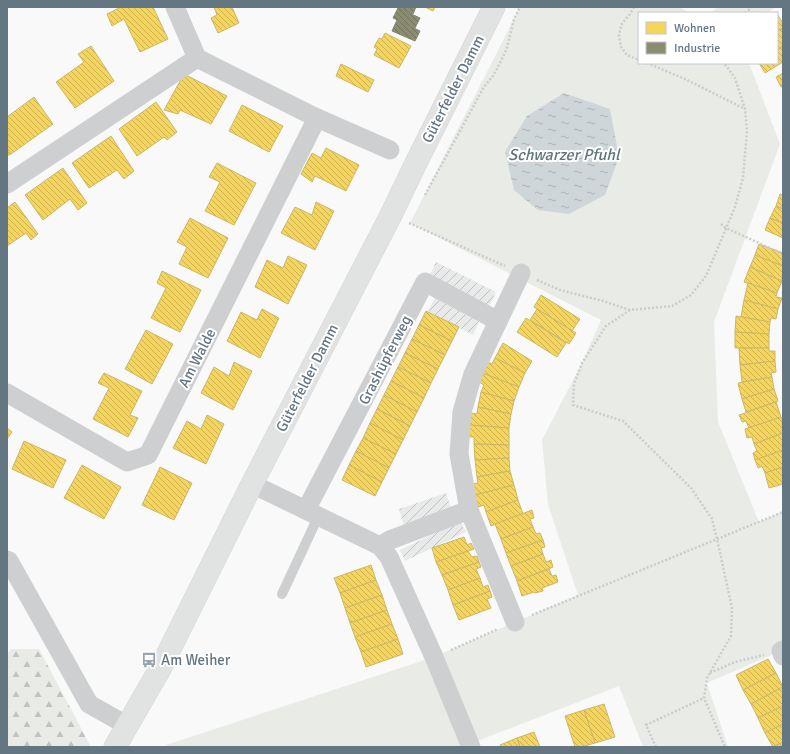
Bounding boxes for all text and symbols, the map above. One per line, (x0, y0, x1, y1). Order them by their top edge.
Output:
legend (638, 12, 778, 64)
text: Wohnen (674, 21, 716, 36)
street label: Güterfelder Damm (418, 32, 488, 146)
text: Industrie (674, 41, 720, 56)
water label: Schwarzer Pfuhl (508, 145, 621, 165)
street label: Grashüpferweg (355, 312, 415, 408)
street label: Güterfelder Damm (272, 321, 342, 435)
street label: Am Walde (174, 325, 220, 391)
bus stop icon: Am Weiher (140, 651, 158, 669)
place label: Am Weiher (161, 651, 231, 669)

